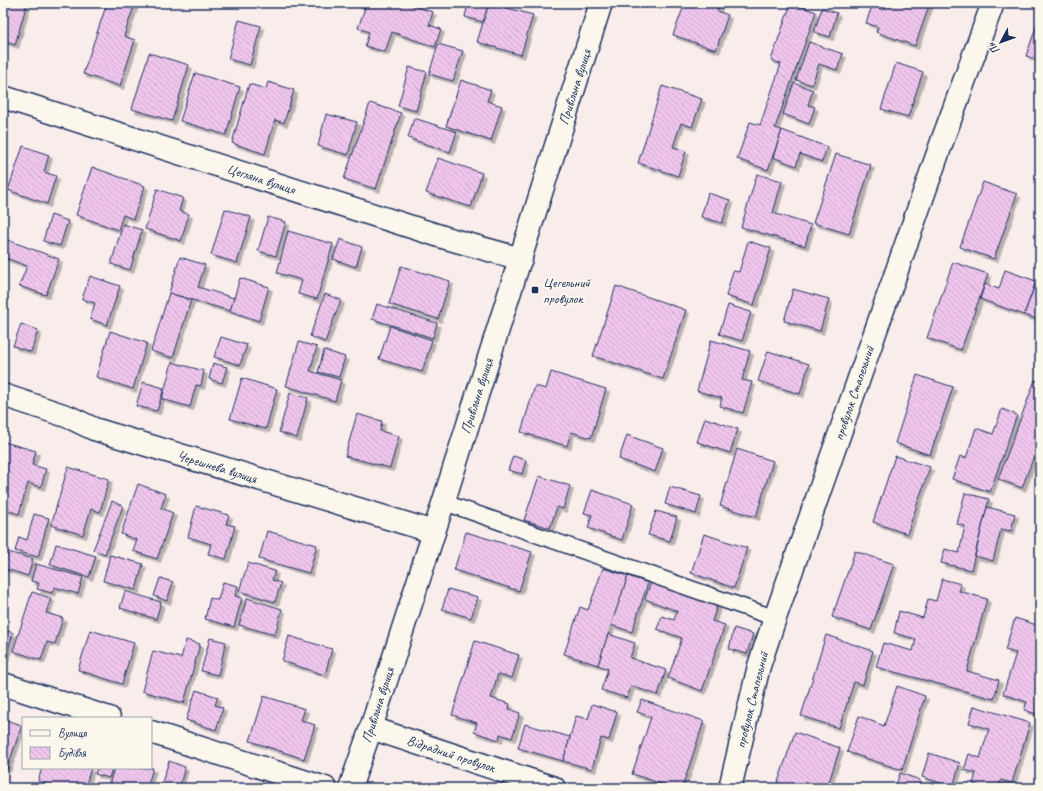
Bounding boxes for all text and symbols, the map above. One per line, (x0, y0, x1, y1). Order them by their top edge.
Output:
north arrow (981, 22, 1021, 62)
text: Пн (984, 39, 1003, 57)
street label: Привільна вулиця (555, 46, 595, 127)
street label: Цегляна вулиця (225, 160, 298, 198)
place label: Цегельний провулок (543, 274, 591, 307)
marker: Цегельний провулок (530, 285, 540, 295)
street label: провулок Стапельний (830, 342, 878, 442)
street label: Привільна вулиця (457, 355, 497, 436)
street label: Черешнева вулиця (175, 447, 260, 487)
street label: провулок Стапельний (732, 649, 772, 750)
street label: Привільна вулиця (358, 664, 398, 745)
legend (22, 717, 152, 769)
text: Вулиця (58, 725, 87, 741)
street label: Відрадний провулок (405, 732, 499, 777)
text: Будівля (58, 745, 87, 761)

